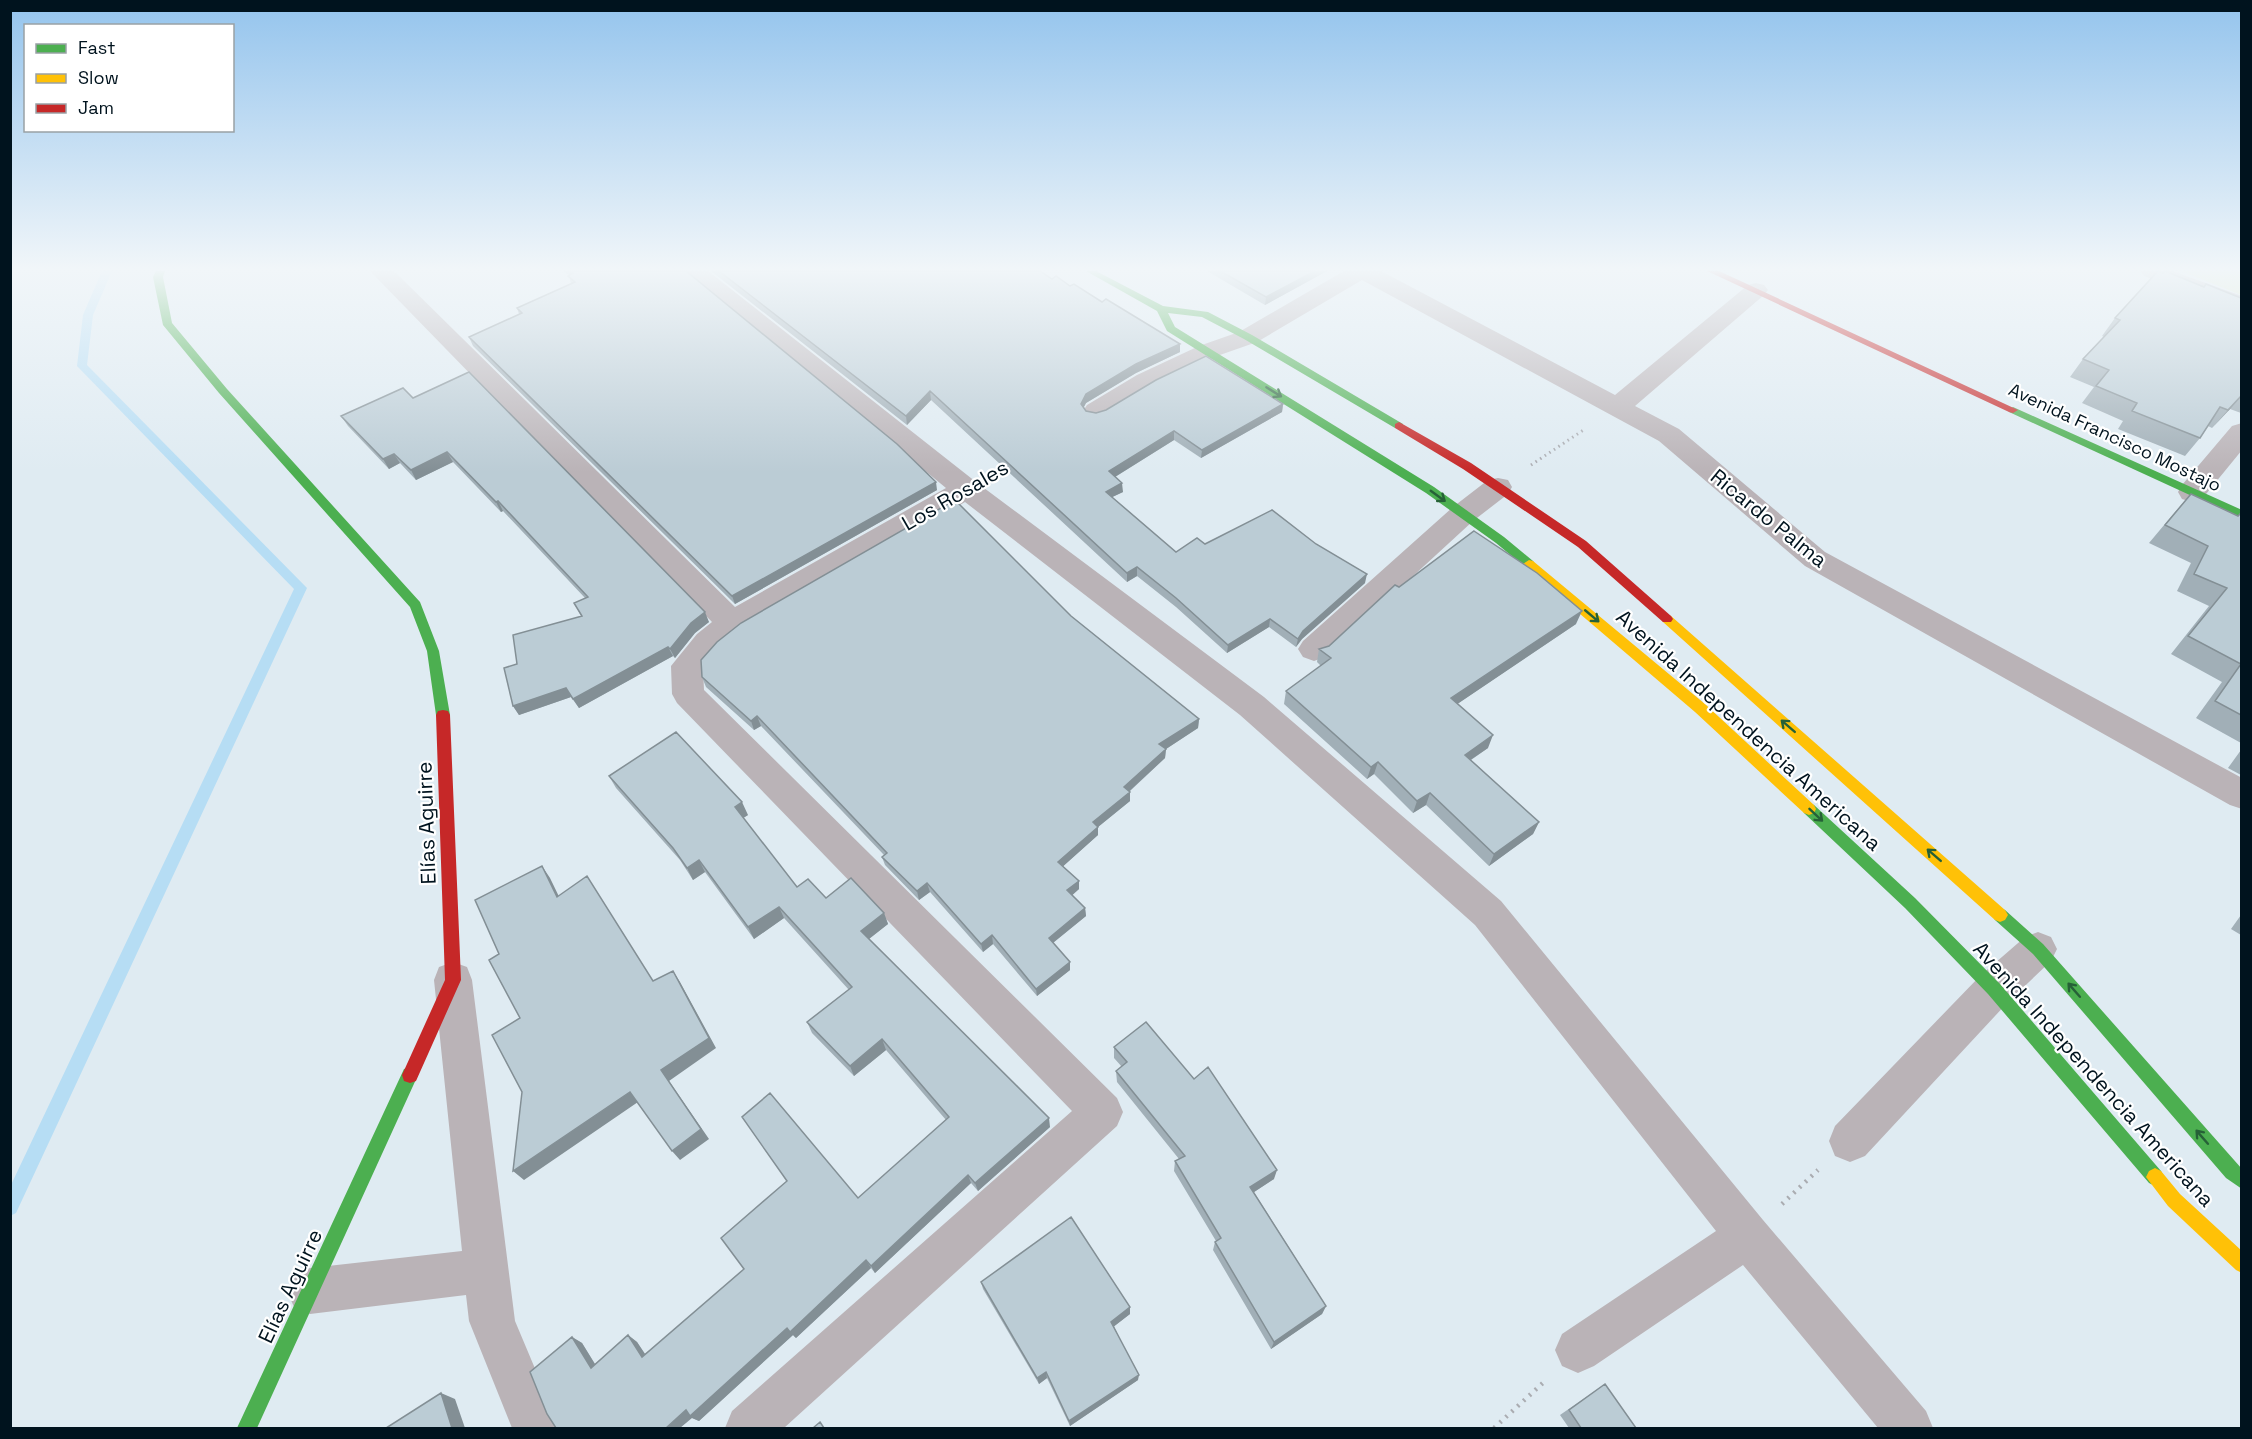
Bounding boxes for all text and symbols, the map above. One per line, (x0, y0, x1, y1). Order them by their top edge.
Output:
legend (24, 24, 234, 132)
text: Fast (78, 36, 115, 59)
text: Slow (78, 66, 119, 89)
text: Jam (78, 96, 114, 119)
street label: Avenida Francisco Mostajo (2005, 378, 2225, 496)
one-way arrow (1265, 386, 1281, 398)
street label: Los Rosales (897, 454, 1013, 536)
street label: Ricardo Palma (1705, 463, 1833, 573)
one-way arrow (1430, 490, 1446, 502)
street label: Avenida Independencia Americana (1611, 604, 1887, 856)
one-way arrow (1584, 610, 1600, 623)
one-way arrow (1780, 719, 1795, 733)
street label: Elías Aguirre (410, 761, 442, 885)
one-way arrow (1808, 808, 1823, 822)
one-way arrow (1927, 848, 1942, 862)
street label: Avenida Independencia Americana (1968, 936, 2220, 1212)
one-way arrow (2067, 983, 2081, 998)
one-way arrow (2195, 1130, 2209, 1145)
street label: Elías Aguirre (252, 1225, 328, 1347)

